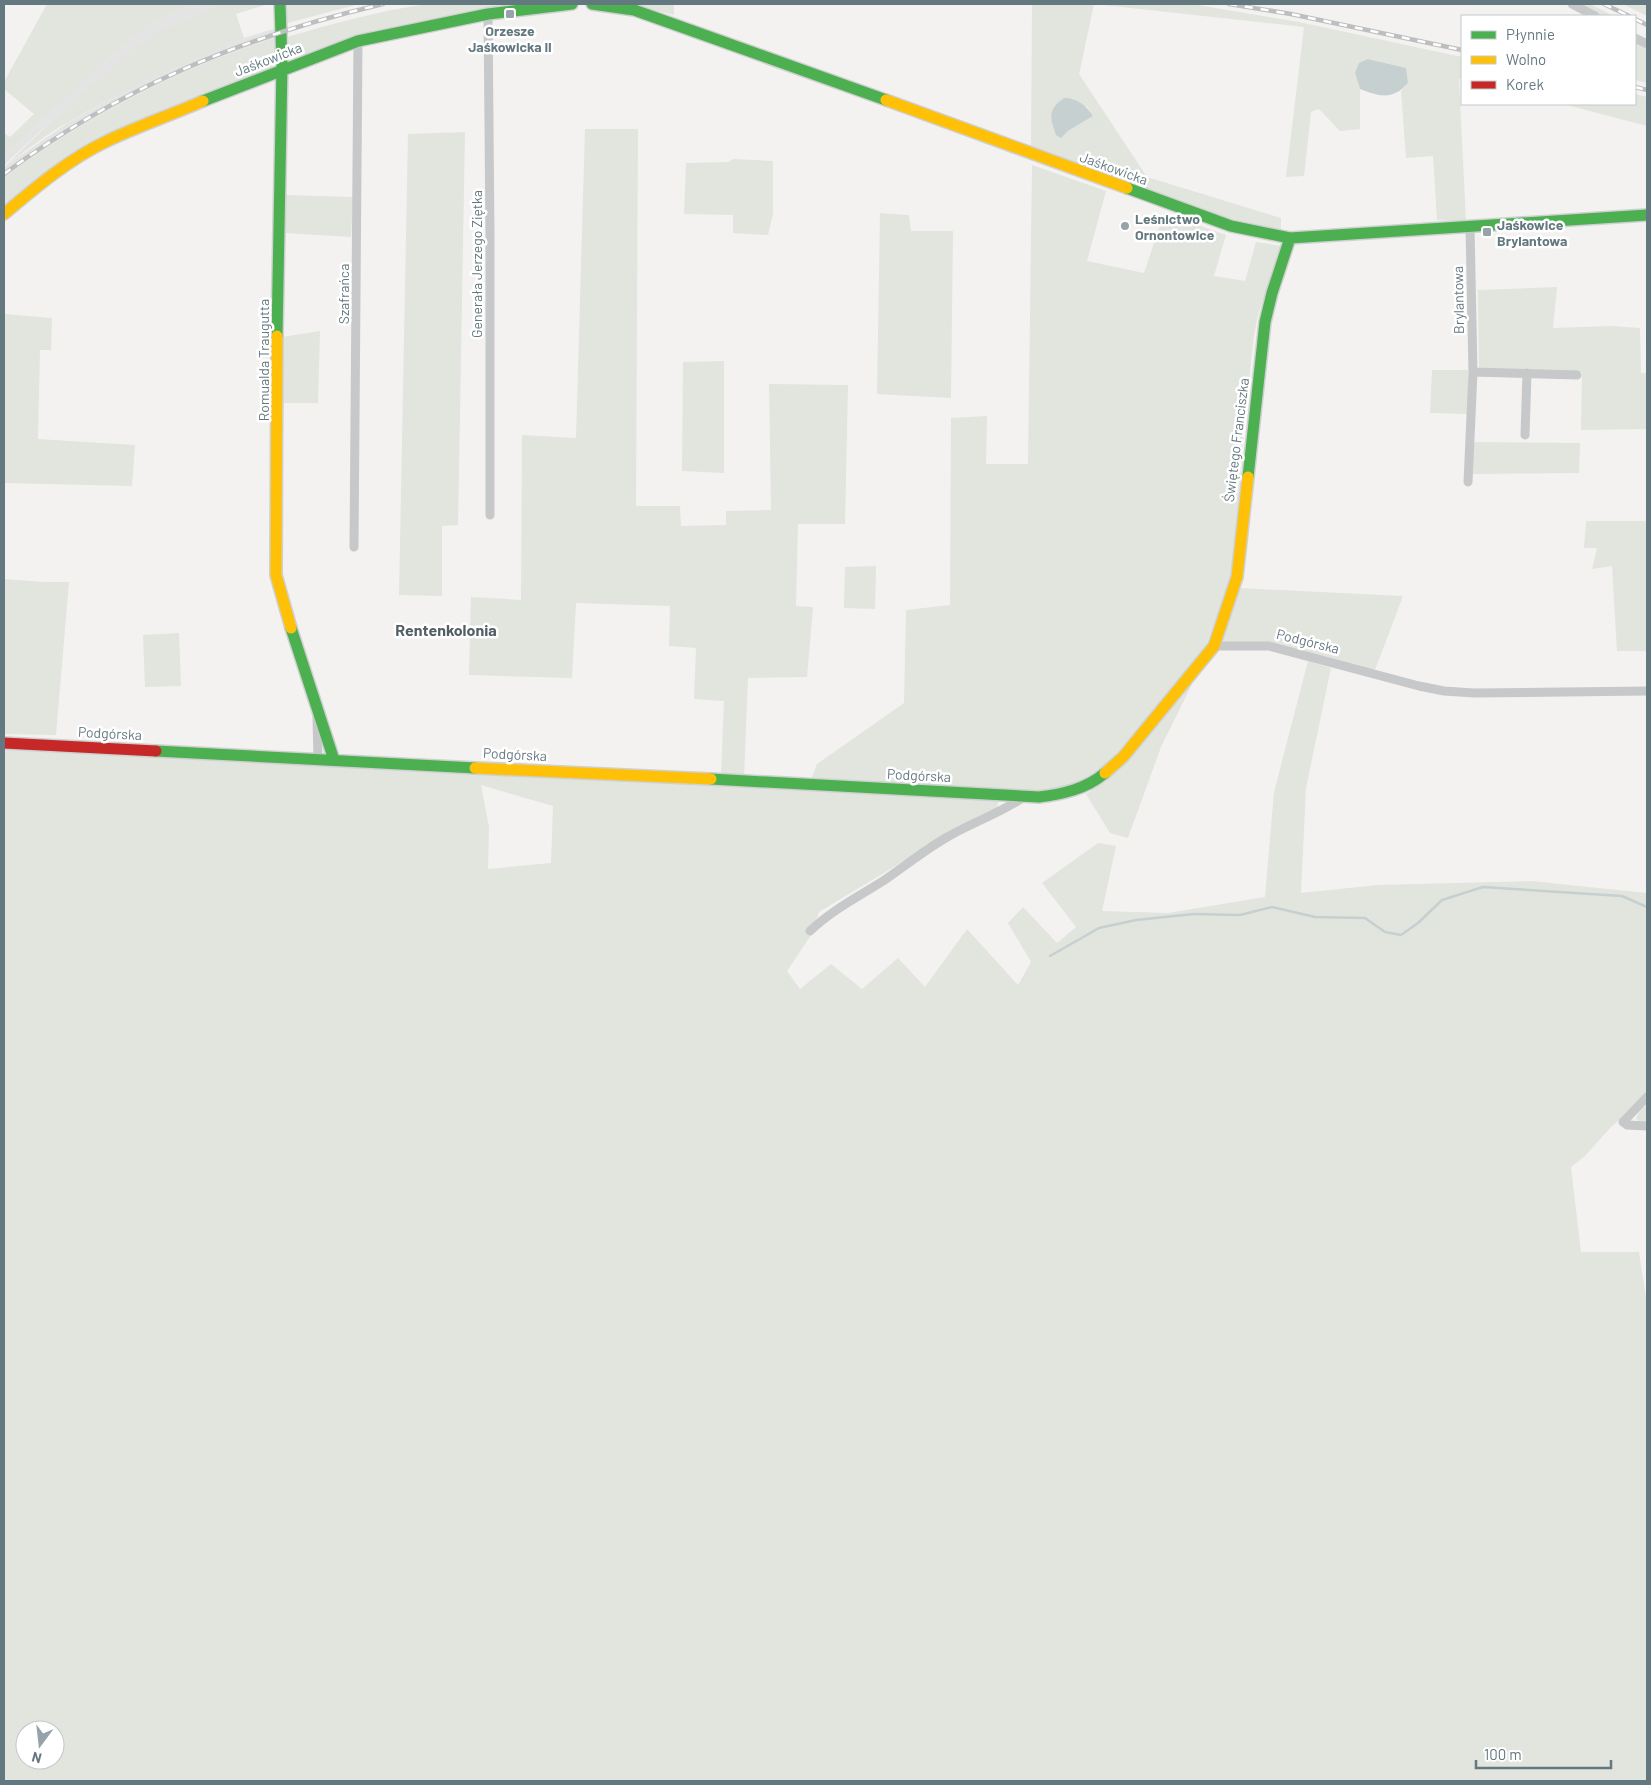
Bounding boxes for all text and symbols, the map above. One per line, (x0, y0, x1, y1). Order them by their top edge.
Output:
marker: Orzesze Jaśkowicka II (504, 8, 516, 20)
legend (1461, 15, 1636, 105)
place label: Orzesze Jaśkowicka II (468, 22, 552, 55)
text: Płynnie (1506, 25, 1555, 43)
street label: Jaśkowicka (232, 38, 304, 80)
text: Wolno (1506, 50, 1546, 68)
text: Korek (1506, 75, 1544, 93)
street label: Jaśkowicka (1078, 148, 1150, 188)
street label: Generała Jerzego Ziętka (468, 190, 485, 338)
place label: Leśnictwo Ornontowice (1135, 210, 1215, 243)
place label: Jaśkowice Brylantowa (1497, 216, 1567, 249)
marker: Leśnictwo Ornontowice (1119, 220, 1131, 232)
marker: Jaśkowice Brylantowa (1481, 226, 1493, 238)
street label: Szafrańca (335, 264, 352, 324)
street label: Brylantowa (1449, 266, 1467, 334)
street label: Romualda Traugutta (255, 299, 272, 421)
street label: Świętego Franciszka (1220, 377, 1252, 503)
district label: Rentenkolonia (395, 620, 497, 639)
street label: Podgórska (1275, 625, 1341, 657)
street label: Podgórska (78, 723, 142, 743)
street label: Podgórska (483, 744, 547, 764)
street label: Podgórska (887, 765, 951, 785)
north arrow (15, 1720, 65, 1770)
scale bar (1476, 1738, 1611, 1770)
text: 100 m (1484, 1745, 1522, 1763)
text: N (30, 1749, 43, 1767)

